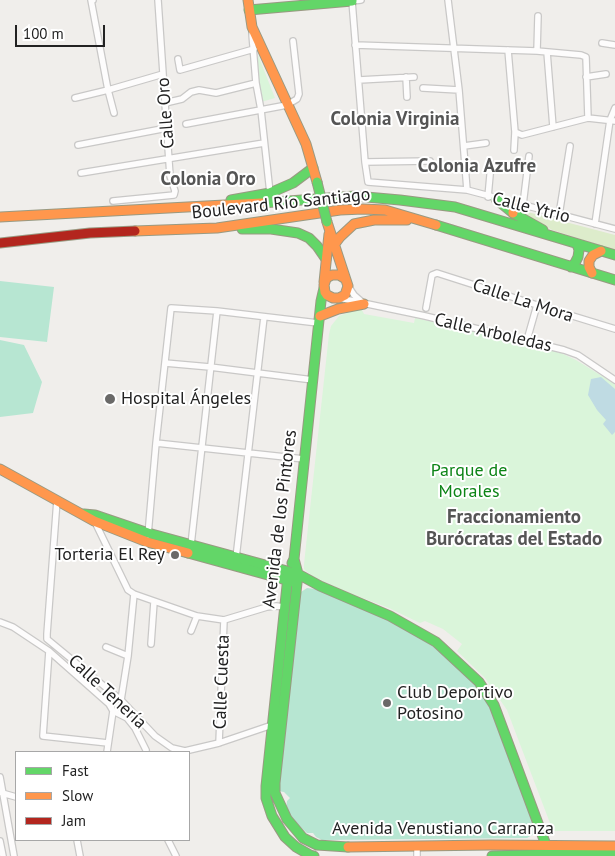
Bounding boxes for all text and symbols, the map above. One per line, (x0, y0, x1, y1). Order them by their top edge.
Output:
scale bar (18, 15, 108, 47)
text: 100 m (23, 24, 64, 43)
street label: Calle Oro (153, 77, 179, 149)
district label: Colonia Virginia (330, 109, 460, 131)
district label: Colonia Azufre (418, 156, 536, 178)
district label: Colonia Oro (160, 169, 256, 191)
street label: Boulevard Río Santiago (191, 184, 371, 224)
street label: Calle Ytrio (490, 188, 572, 228)
street label: Calle La Mora (470, 275, 576, 327)
street label: Calle Arboledas (432, 309, 554, 357)
place label: Hospital Ángeles (121, 388, 251, 410)
marker: Hospital Ángeles (103, 392, 117, 406)
street label: Avenida de los Pintores (258, 429, 302, 609)
park label: Parque de Morales (431, 460, 507, 502)
district label: Fraccionamiento Burócratas del Estado (426, 507, 602, 551)
place label: Torteria El Rey (55, 544, 165, 566)
marker: Torteria El Rey (169, 549, 181, 561)
street label: Calle Cuesta (210, 634, 234, 730)
street label: Calle Tenería (63, 650, 151, 734)
place label: Club Deportivo Potosino (397, 682, 513, 724)
marker: Club Deportivo Potosino (381, 697, 393, 709)
legend (15, 751, 190, 841)
text: Fast (62, 761, 89, 780)
text: Slow (62, 786, 93, 805)
text: Jam (62, 811, 86, 830)
street label: Avenida Venustiano Carranza (332, 818, 554, 840)

